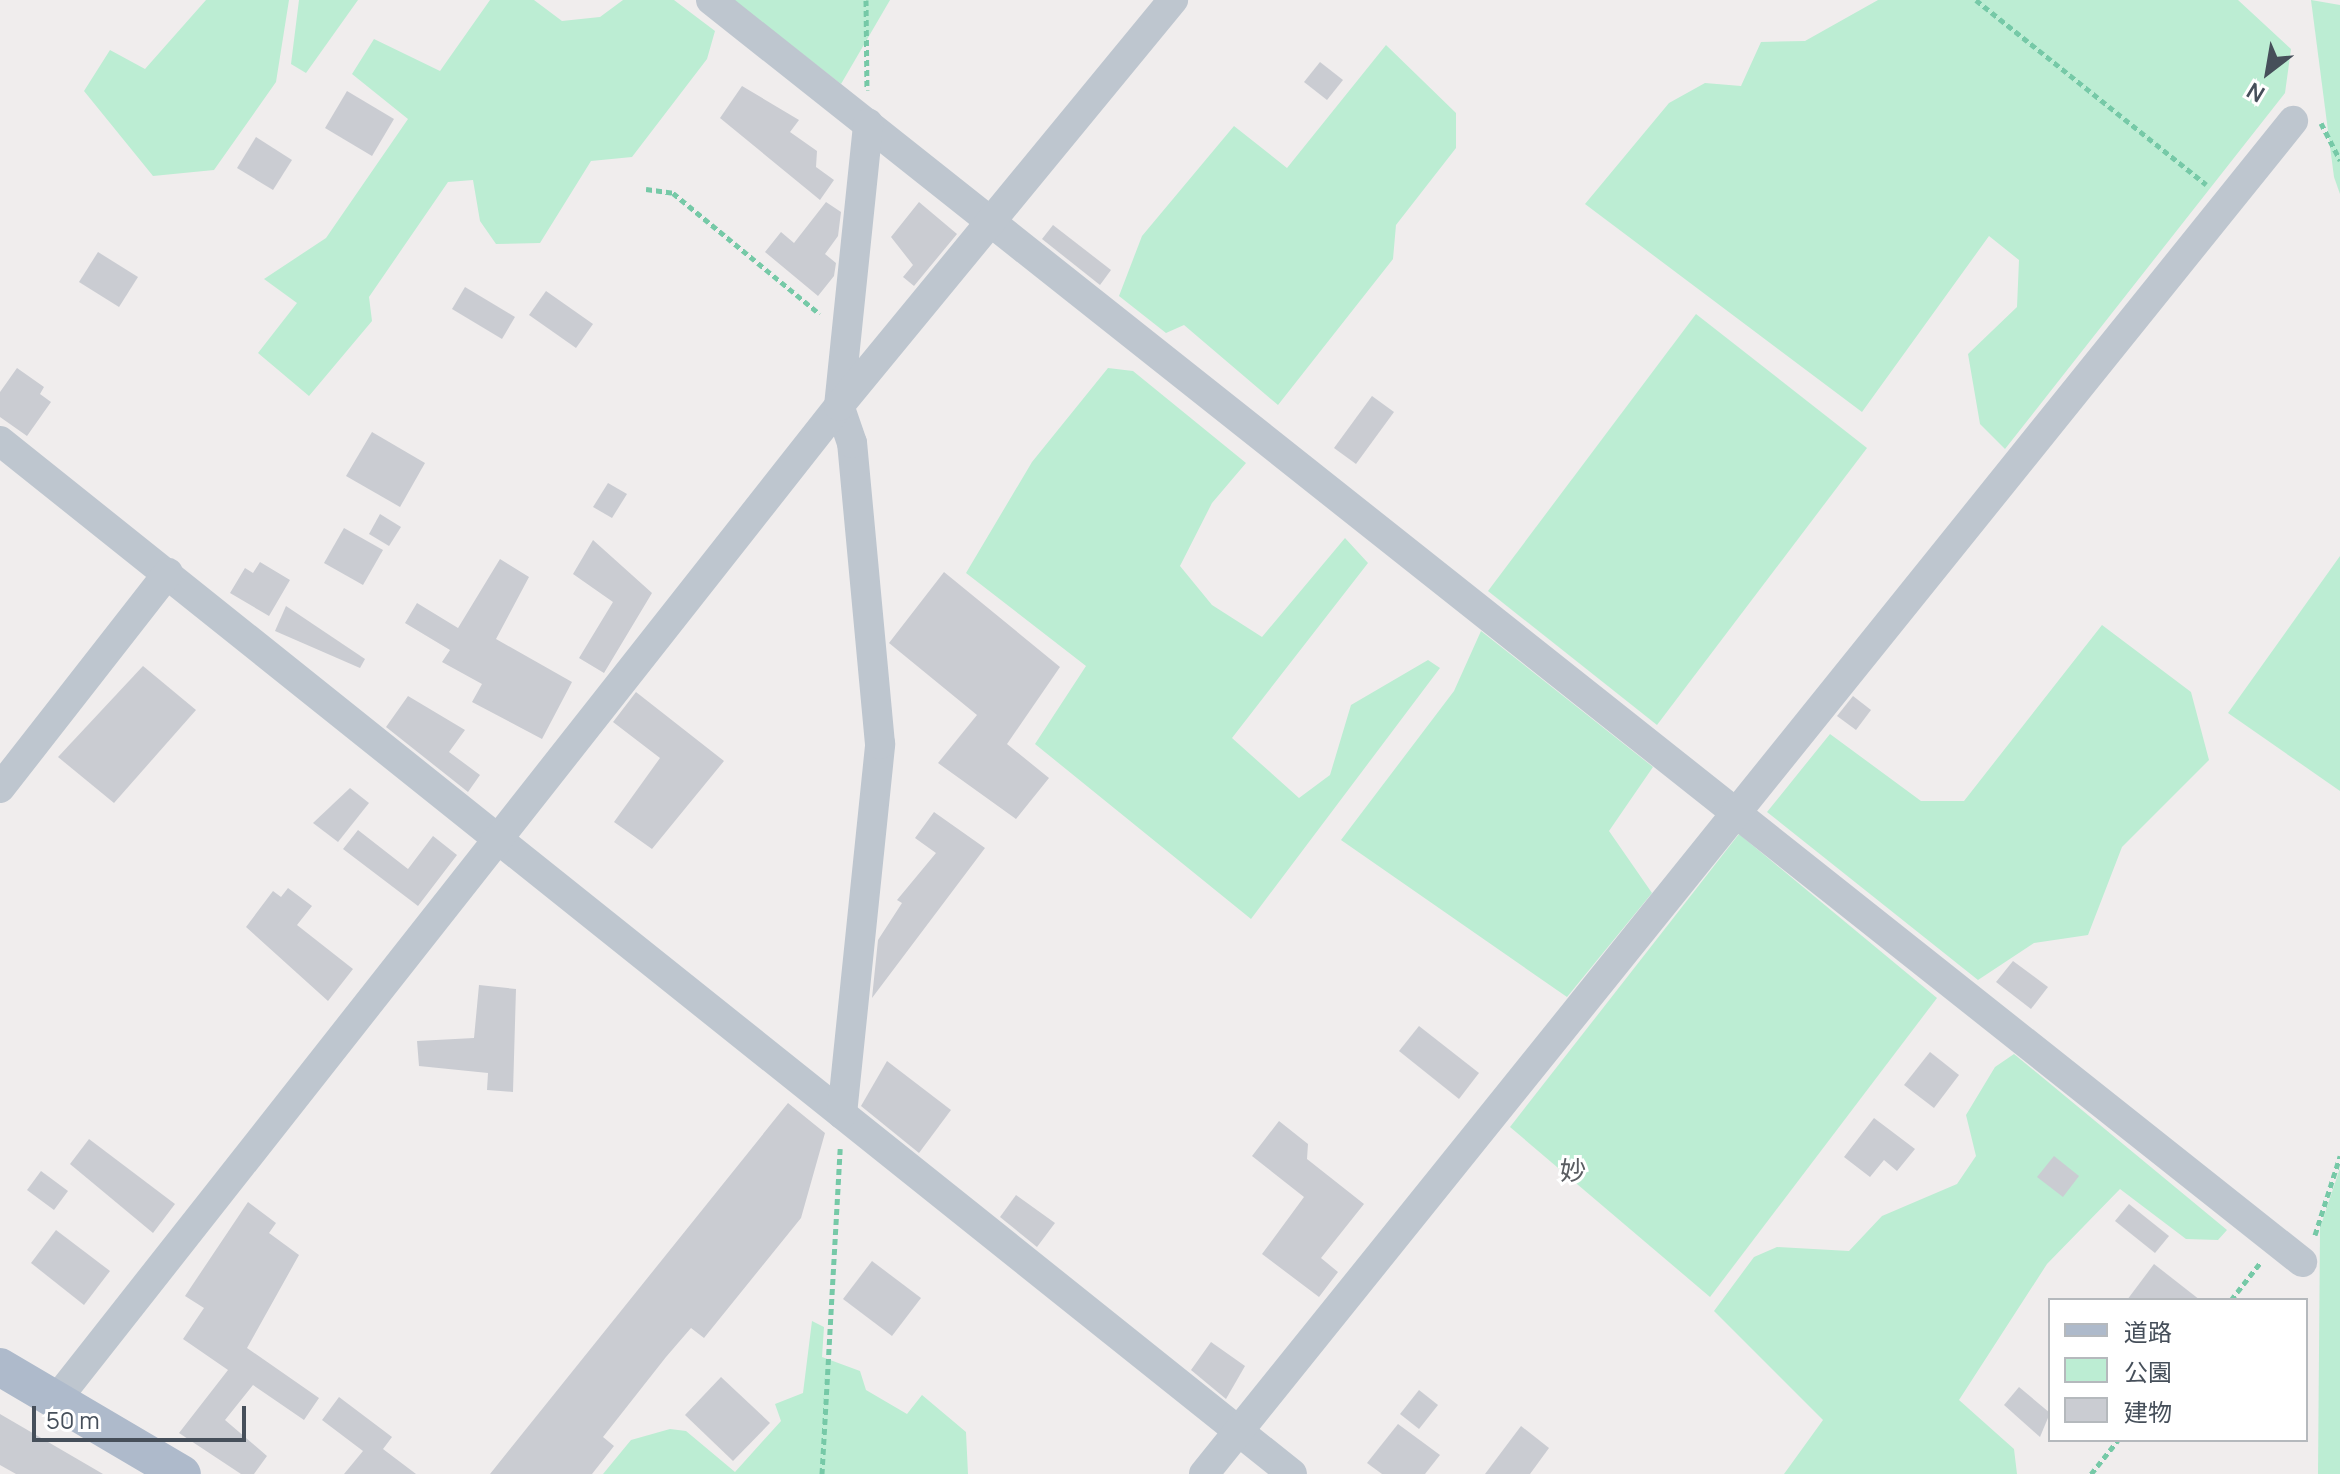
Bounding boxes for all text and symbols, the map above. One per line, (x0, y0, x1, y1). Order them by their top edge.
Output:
north arrow (2228, 32, 2308, 112)
text: N (2241, 76, 2270, 110)
district label: 妙 (1560, 1155, 1586, 1187)
legend (2048, 1298, 2308, 1442)
text: 道路 (2124, 1315, 2172, 1348)
text: 公園 (2124, 1355, 2172, 1388)
scale bar (36, 1390, 250, 1440)
text: 建物 (2124, 1395, 2172, 1428)
text: 50 m (46, 1403, 100, 1436)

